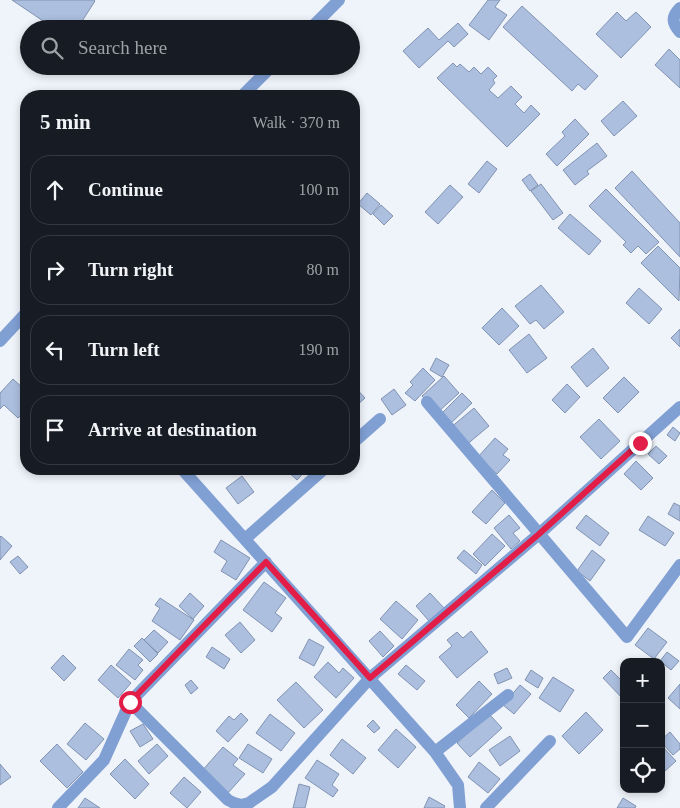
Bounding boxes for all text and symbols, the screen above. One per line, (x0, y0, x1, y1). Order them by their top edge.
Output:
search box (20, 20, 360, 75)
icon: search (38, 34, 66, 62)
text: Search here (78, 37, 167, 58)
text: 5 min (40, 110, 91, 134)
text: Walk · 370 m (253, 114, 340, 131)
icon: ahead (41, 176, 69, 204)
text: Continue (88, 179, 163, 200)
text: 100 m (299, 181, 339, 198)
icon: right (41, 256, 69, 284)
text: Turn right (88, 259, 173, 280)
text: 80 m (307, 261, 339, 278)
icon: left (41, 336, 69, 364)
text: Turn left (88, 339, 160, 360)
text: 190 m (299, 341, 339, 358)
icon: arrive (41, 416, 69, 444)
text: Arrive at destination (88, 419, 257, 440)
route end (629, 432, 652, 455)
map controls (620, 658, 665, 793)
button: + (620, 658, 665, 703)
route start (119, 691, 142, 714)
button: − (620, 703, 665, 748)
button: locate (620, 748, 665, 793)

